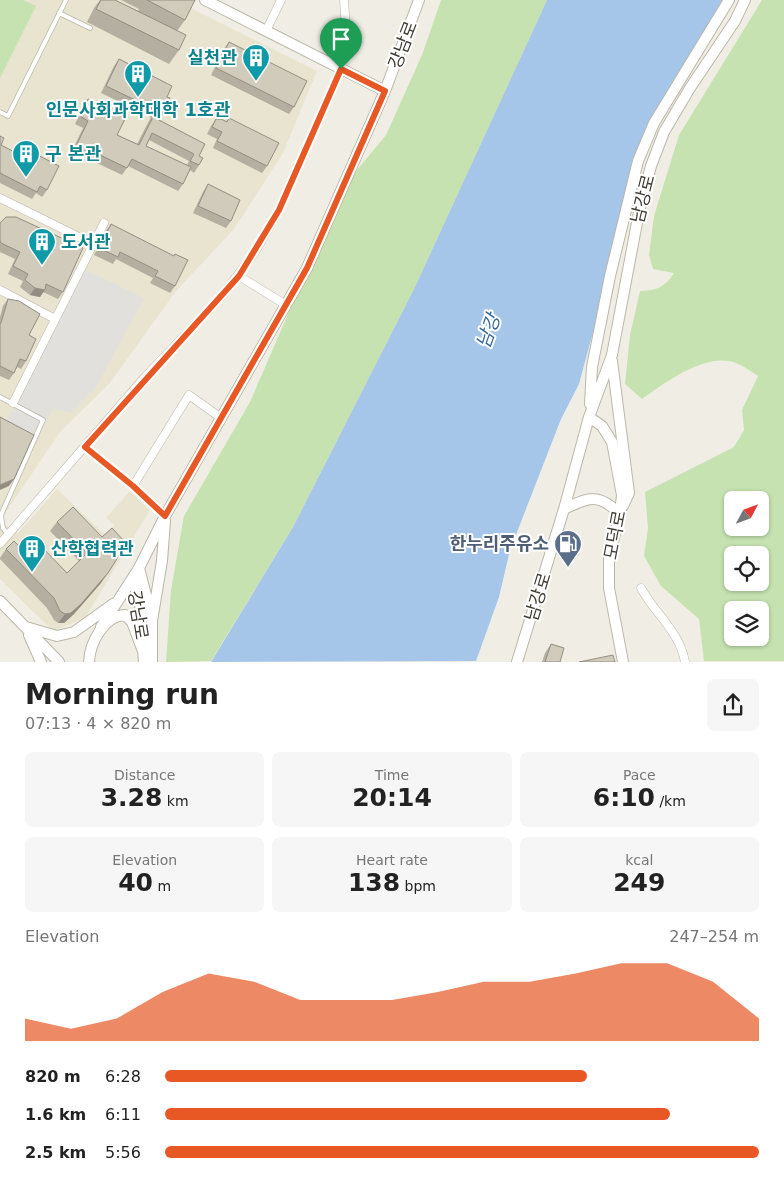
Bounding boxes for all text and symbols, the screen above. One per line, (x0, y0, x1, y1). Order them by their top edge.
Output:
pin (320, 18, 362, 69)
street label: 강남로 (384, 18, 421, 72)
icon: arrive (327, 25, 355, 53)
building icon: 실천관 (241, 43, 271, 82)
place label: 실천관 (187, 47, 237, 68)
building icon: 인문사회과학대학 1호관 (123, 59, 153, 98)
place label: 인문사회과학대학 1호관 (46, 99, 231, 120)
building icon: 구 본관 (11, 139, 41, 178)
place label: 구 본관 (45, 143, 101, 164)
street label: 남강로 (626, 172, 659, 226)
building icon: 도서관 (27, 227, 57, 266)
place label: 도서관 (61, 231, 111, 252)
water label: 남강 (472, 308, 505, 351)
north arrow (724, 491, 769, 536)
map controls (724, 491, 769, 646)
street label: 모덕로 (599, 509, 630, 561)
fuel station icon: 한누리주유소 (553, 529, 583, 568)
place label: 한누리주유소 (450, 533, 549, 554)
building icon: 산학협력관 (17, 534, 47, 573)
place label: 산학협력관 (51, 538, 134, 559)
button: locate (724, 546, 769, 591)
street label: 남강로 (520, 570, 555, 624)
street label: 강남로 (124, 589, 153, 641)
button: layers (724, 601, 769, 646)
text: Morning run (25, 678, 219, 711)
button: share (707, 679, 759, 731)
text: 07:13 · 4 × 820 m (25, 714, 171, 733)
text: Distance (114, 767, 175, 783)
text: Time (375, 767, 409, 783)
text: Pace (623, 767, 656, 783)
text: 3.28 (101, 783, 162, 812)
text: 20:14 (352, 783, 432, 812)
text: 6:10 (593, 783, 655, 812)
text: km (162, 793, 189, 809)
text: /km (655, 793, 686, 809)
text: Elevation (112, 852, 177, 868)
text: Heart rate (356, 852, 428, 868)
text: kcal (625, 852, 653, 868)
text: 40 (118, 868, 153, 897)
text: 138 (348, 868, 400, 897)
text: 249 (613, 868, 665, 897)
text: m (153, 878, 171, 894)
text: bpm (400, 878, 436, 894)
text: Elevation (25, 927, 99, 946)
text: 247–254 m (669, 927, 759, 946)
text: 820 m (25, 1067, 81, 1086)
text: 6:28 (105, 1067, 141, 1086)
text: 1.6 km (25, 1105, 86, 1124)
text: 6:11 (105, 1105, 141, 1124)
text: 2.5 km (25, 1143, 86, 1162)
text: 5:56 (105, 1143, 141, 1162)

